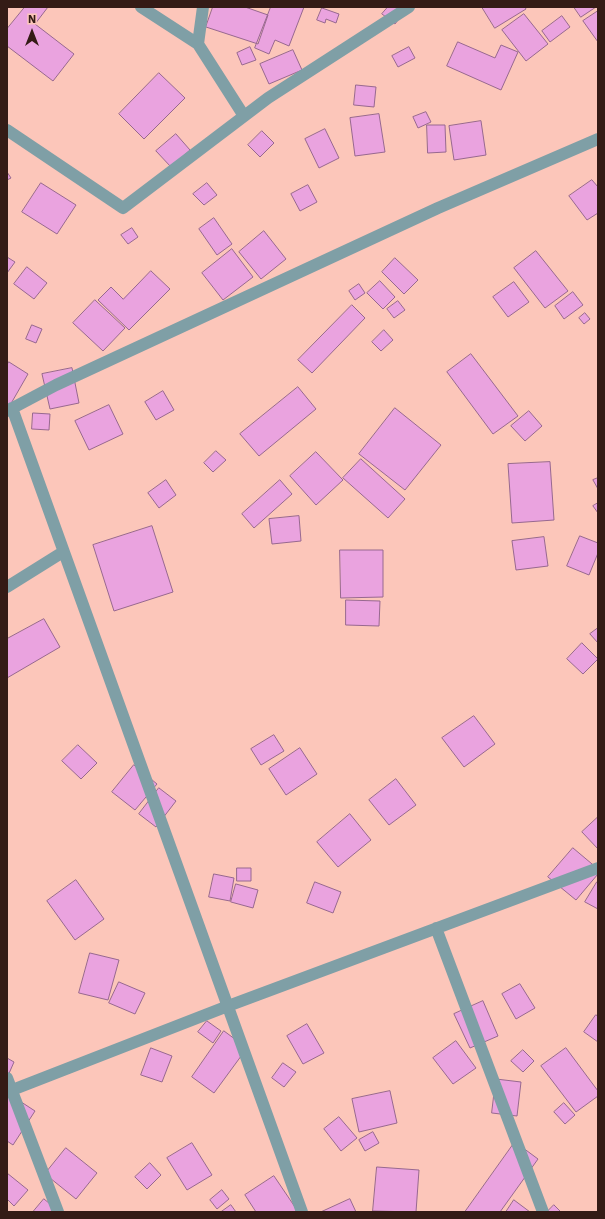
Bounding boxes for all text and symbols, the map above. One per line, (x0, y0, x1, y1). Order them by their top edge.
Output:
north arrow (12, 12, 52, 52)
text: N (28, 13, 36, 26)

